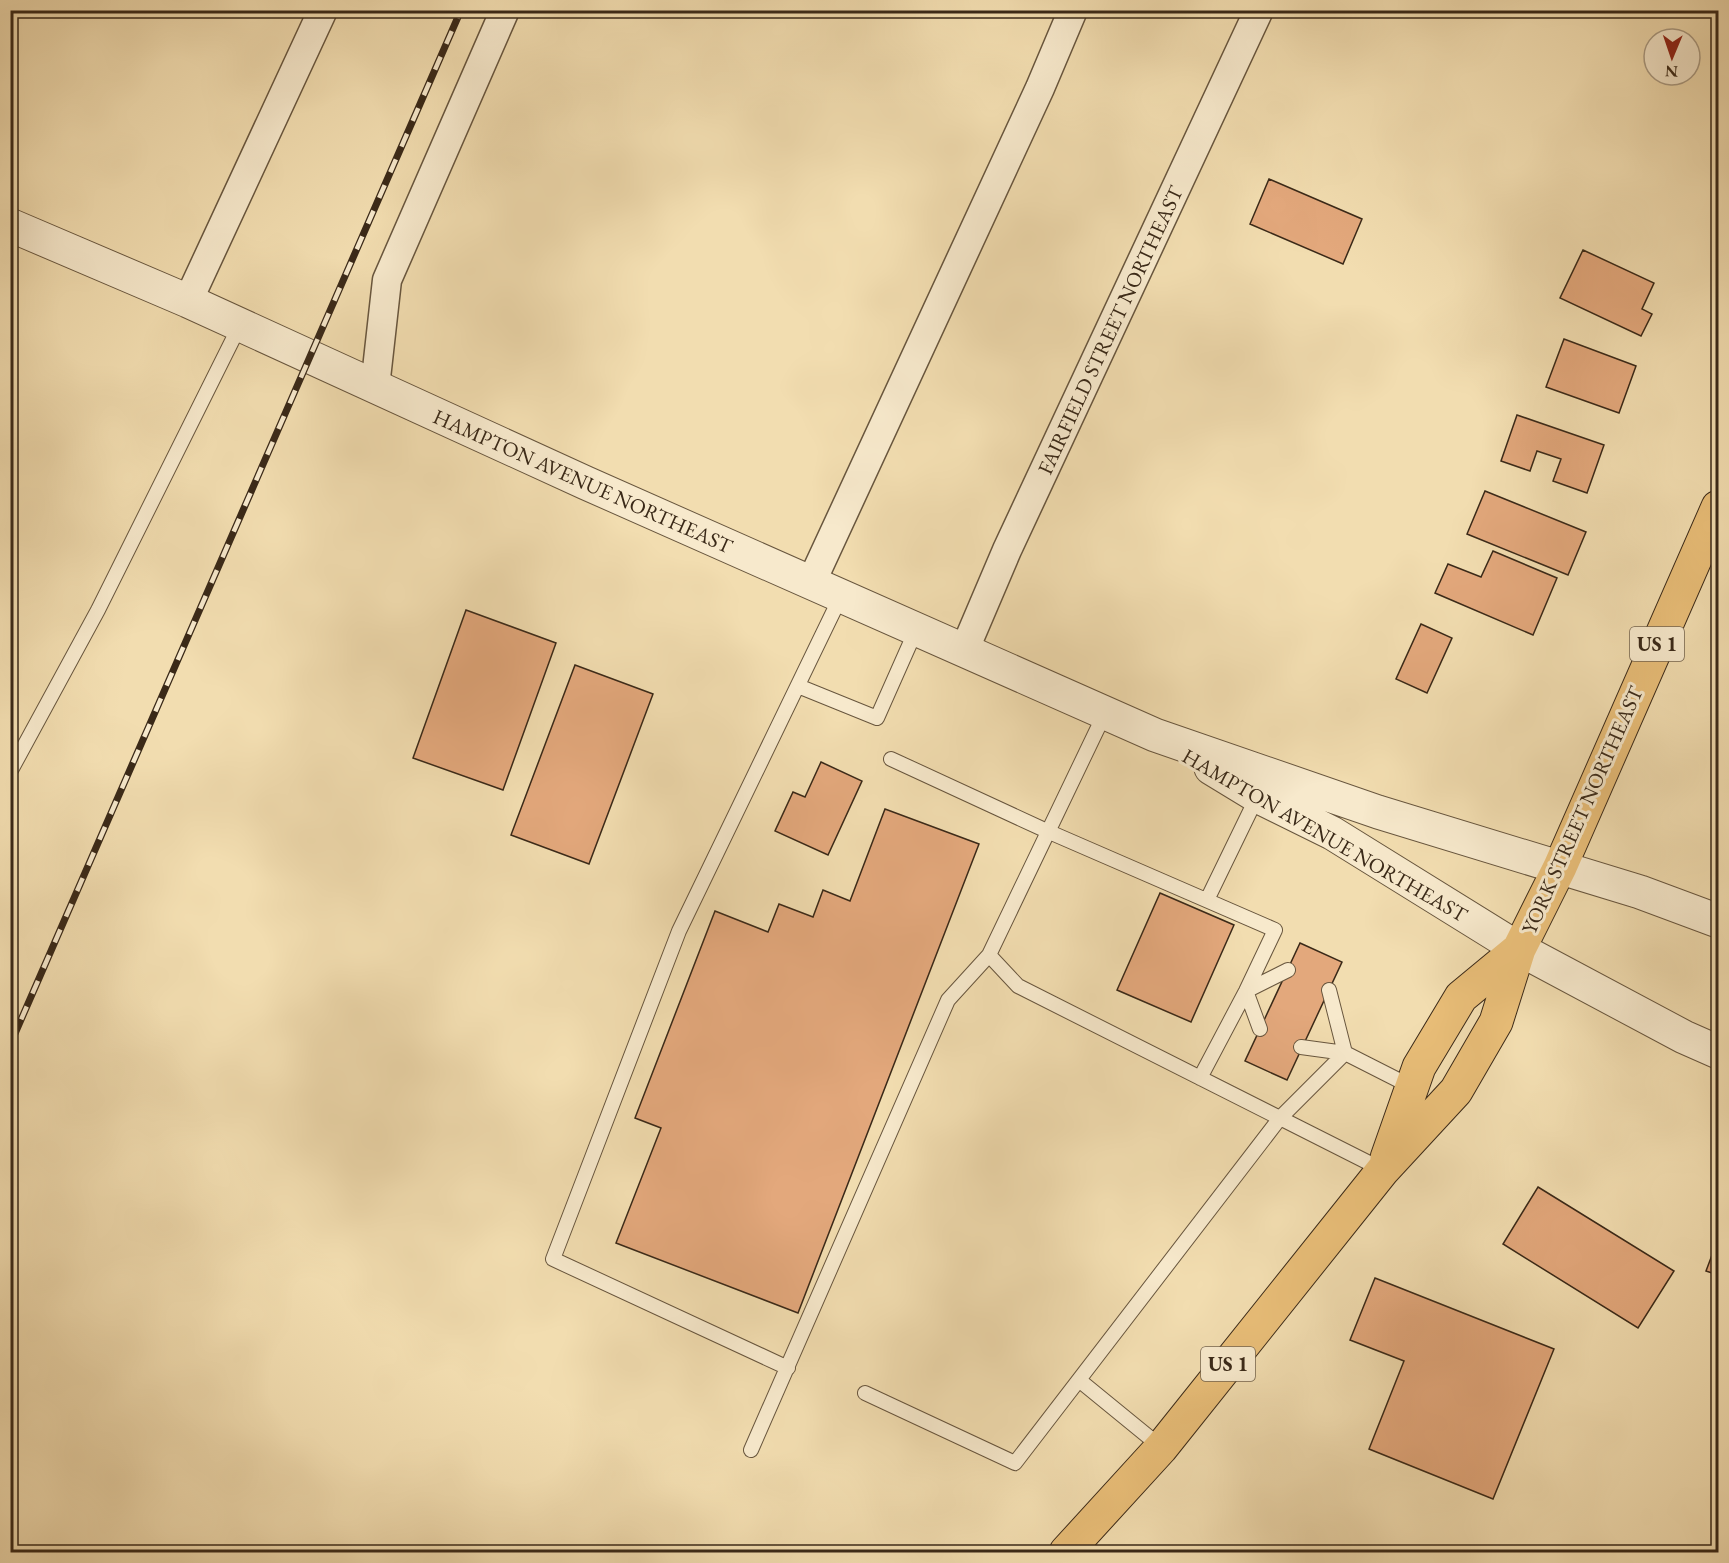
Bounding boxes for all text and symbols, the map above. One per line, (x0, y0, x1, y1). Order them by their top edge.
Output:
north arrow (1642, 27, 1702, 87)
text: N (1665, 61, 1678, 82)
street label: FAIRFIELD STREET NORTHEAST (1031, 181, 1189, 479)
street label: HAMPTON AVENUE NORTHEAST (429, 403, 738, 560)
road number: US 1 (1630, 627, 1684, 661)
street label: YORK STREET NORTHEAST (1515, 681, 1649, 938)
street label: HAMPTON AVENUE NORTHEAST (1177, 742, 1473, 928)
road number: US 1 (1201, 1347, 1255, 1381)

